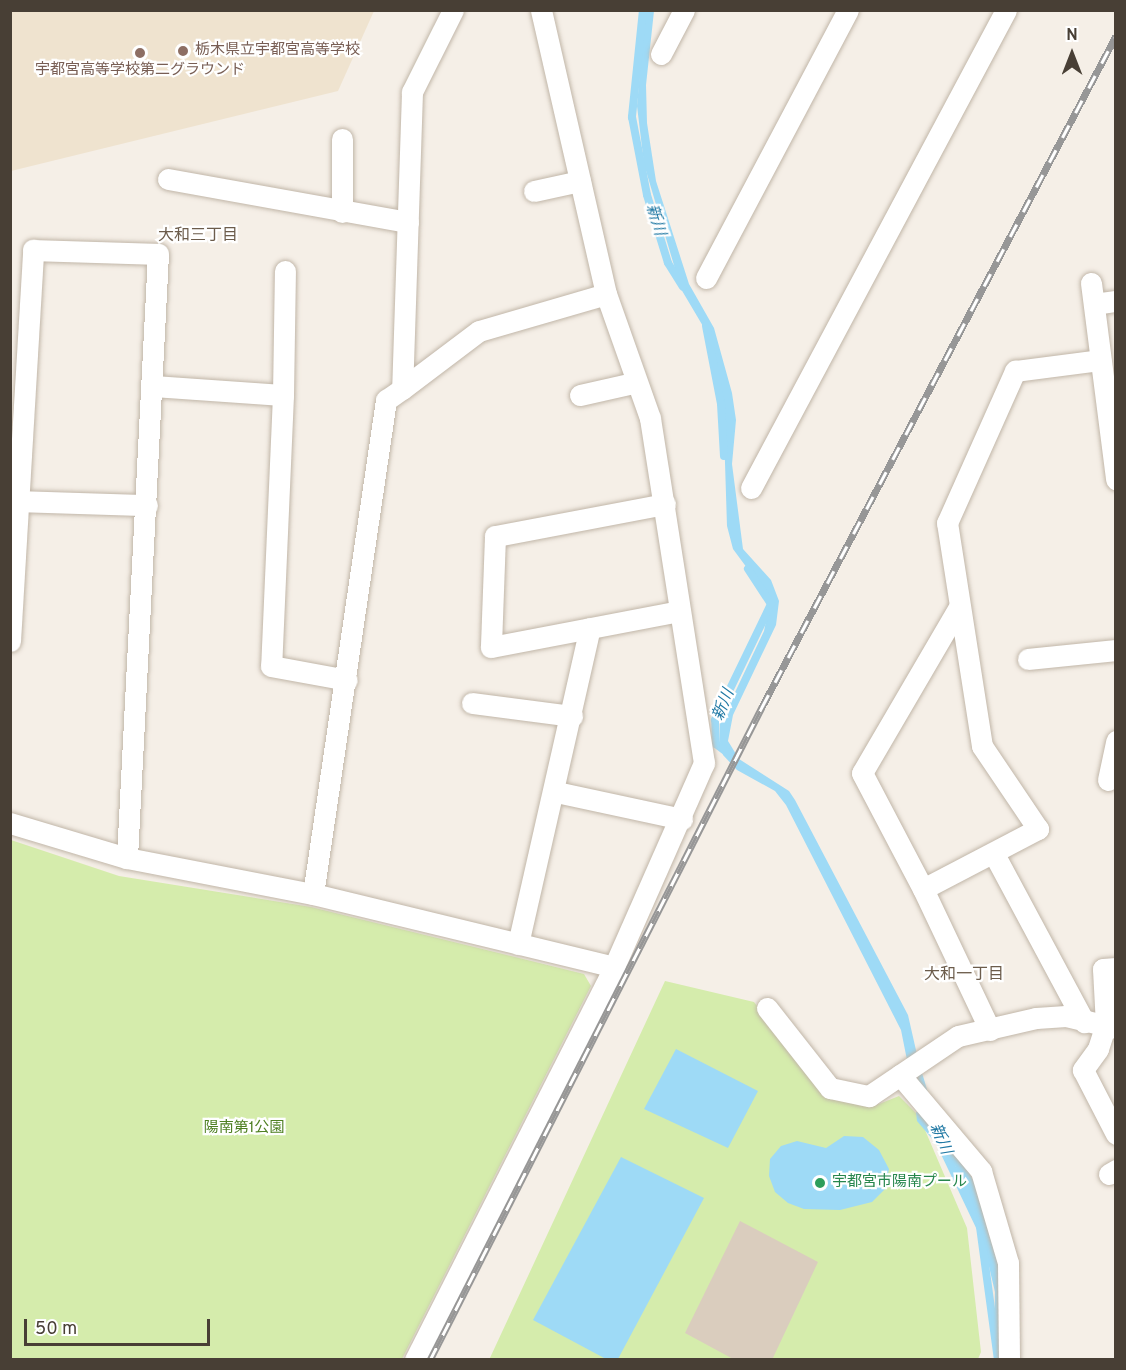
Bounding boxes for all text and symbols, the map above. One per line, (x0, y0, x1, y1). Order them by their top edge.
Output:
north arrow (1042, 24, 1102, 84)
text: N (1066, 26, 1078, 46)
place label: 栃木県立宇都宮高等学校 (195, 42, 360, 60)
marker: 栃木県立宇都宮高等学校 (176, 44, 190, 58)
marker: 宇都宮高等学校第二グラウンド (133, 46, 147, 60)
place label: 宇都宮高等学校第二グラウンド (35, 62, 245, 80)
water label: 新川 (641, 202, 669, 238)
district label: 大和三丁目 (158, 226, 238, 246)
water label: 新川 (709, 687, 739, 723)
district label: 大和一丁目 (924, 965, 1004, 985)
park label: 陽南第1公園 (204, 1120, 284, 1138)
water label: 新川 (925, 1121, 955, 1157)
place label: 宇都宮市陽南プール (832, 1174, 967, 1192)
marker: 宇都宮市陽南プール (813, 1176, 827, 1190)
scale bar (27, 1307, 213, 1345)
text: 50 m (35, 1318, 77, 1341)

